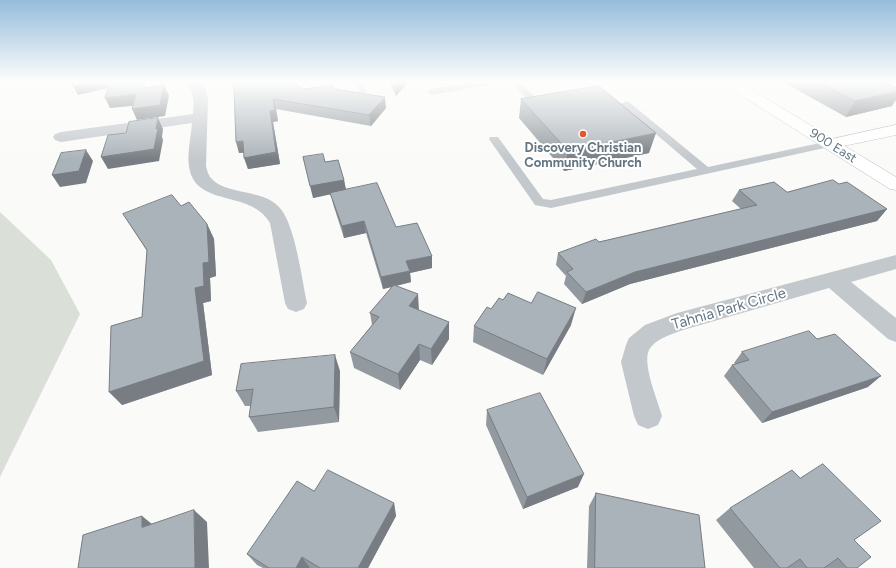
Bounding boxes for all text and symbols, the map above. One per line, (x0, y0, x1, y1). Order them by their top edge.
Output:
street label: 900 East (807, 125, 859, 167)
marker: Discovery Christian Community Church (578, 129, 588, 139)
place label: Discovery Christian Community Church (524, 140, 642, 171)
street label: Tahnia Park Circle (670, 284, 788, 334)

